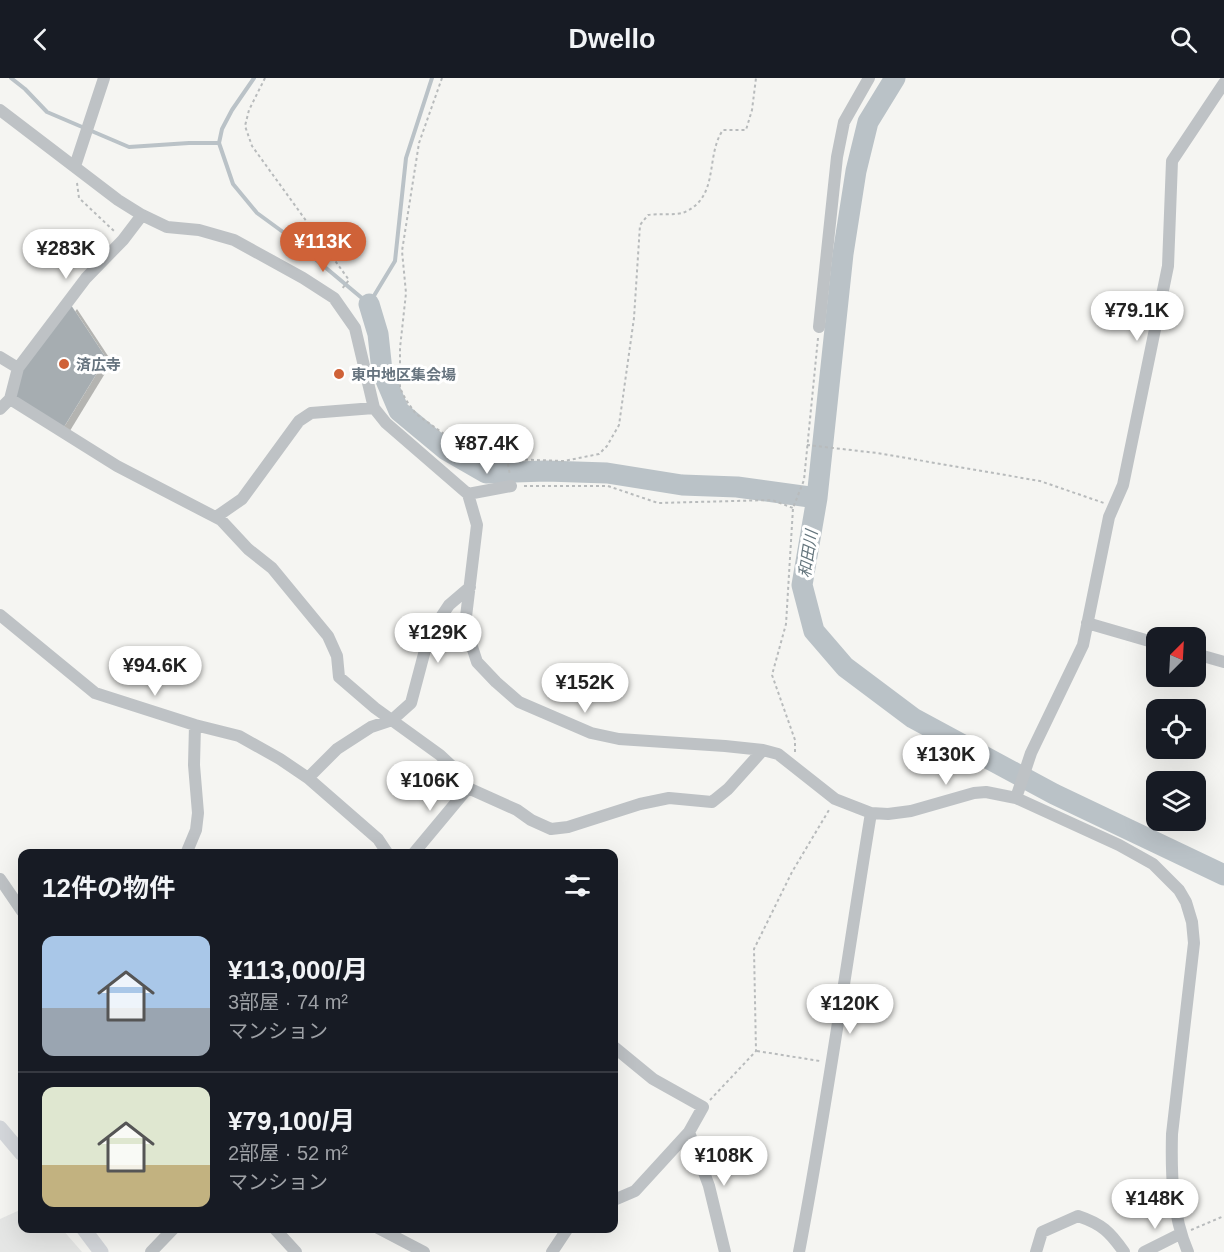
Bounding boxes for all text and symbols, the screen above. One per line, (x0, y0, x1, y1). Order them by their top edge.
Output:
icon: back (24, 23, 57, 56)
icon: search (1167, 23, 1200, 56)
text: Dwello (568, 24, 656, 54)
pin: ¥113K (281, 222, 365, 273)
pin: ¥283K (24, 229, 108, 280)
text: ¥113K (294, 230, 352, 252)
text: ¥283K (37, 237, 95, 259)
pin: ¥79.1K (1088, 291, 1186, 342)
text: ¥79.1K (1105, 299, 1169, 321)
place label: 済広寺 (76, 356, 121, 373)
marker: 済広寺 (57, 357, 71, 371)
place label: 東中地区集会場 (351, 366, 456, 383)
marker: 東中地区集会場 (332, 367, 346, 381)
pin: ¥87.4K (438, 424, 536, 475)
text: ¥87.4K (455, 432, 519, 454)
water label: 和田川 (796, 527, 820, 579)
pin: ¥129K (396, 613, 480, 664)
text: ¥129K (409, 621, 467, 643)
north arrow (1146, 627, 1206, 687)
map controls (1146, 627, 1206, 831)
pin: ¥94.6K (106, 646, 204, 697)
text: ¥94.6K (123, 654, 187, 676)
pin: ¥152K (543, 663, 627, 714)
text: ¥152K (556, 671, 614, 693)
button: locate (1146, 699, 1206, 759)
pin: ¥130K (904, 735, 988, 786)
text: ¥130K (917, 743, 975, 765)
pin: ¥106K (388, 761, 472, 812)
text: ¥106K (401, 769, 459, 791)
button: layers (1146, 771, 1206, 831)
icon: filters (561, 869, 594, 902)
text: 12件の物件 (42, 873, 175, 903)
text: ¥113,000/月 (228, 955, 368, 985)
icon: home (90, 960, 162, 1032)
pin: ¥120K (808, 984, 892, 1035)
text: 3部屋 · 74 m² (228, 991, 348, 1013)
text: ¥120K (821, 992, 879, 1014)
text: マンション (228, 1020, 328, 1042)
text: ¥79,100/月 (228, 1106, 355, 1136)
icon: home (90, 1111, 162, 1183)
pin: ¥108K (682, 1136, 766, 1187)
text: 2部屋 · 52 m² (228, 1142, 348, 1164)
text: ¥108K (695, 1144, 753, 1166)
text: マンション (228, 1171, 328, 1193)
pin: ¥148K (1113, 1179, 1197, 1230)
text: ¥148K (1126, 1187, 1184, 1209)

